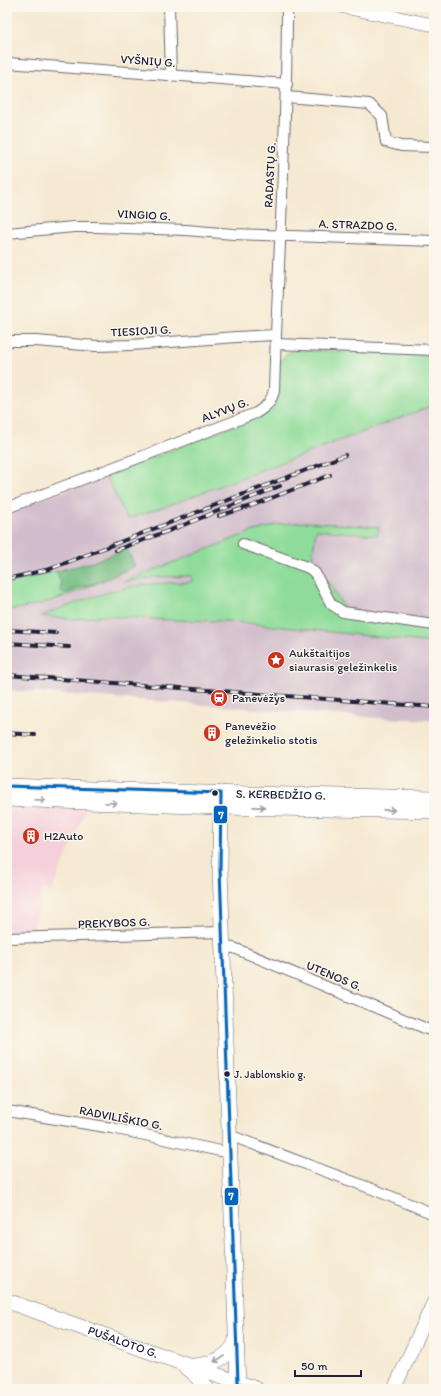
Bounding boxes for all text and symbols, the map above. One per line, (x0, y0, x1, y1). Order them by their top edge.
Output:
street label: VYŠNIŲ G. (120, 52, 176, 70)
street label: RADASTŲ G. (261, 142, 279, 208)
street label: VINGIO G. (117, 207, 171, 223)
street label: A. STRAZDO G. (318, 217, 398, 233)
street label: TIESIOJI G. (110, 322, 172, 340)
street label: ALYVŲ G. (199, 395, 251, 425)
place label: Aukštaitijos siaurasis geležinkelis (289, 646, 397, 674)
place icon: Aukštaitijos siaurasis geležinkelis (266, 650, 286, 670)
station icon: Panevėžys (209, 688, 229, 708)
place label: Panevėžys (232, 691, 285, 705)
place label: Panevėžio geležinkelio stotis (225, 719, 318, 747)
building icon: Panevėžio geležinkelio stotis (202, 723, 222, 743)
street label: S. KERBEDŽIO G. (236, 787, 326, 803)
unlabelled marker (210, 788, 220, 798)
one-way arrow (33, 797, 46, 804)
one-way arrow (104, 799, 117, 807)
one-way arrow (252, 804, 265, 811)
line badge: 7 (213, 805, 228, 824)
one-way arrow (382, 806, 395, 814)
text: 7 (217, 809, 224, 822)
building icon: H2Auto (21, 826, 41, 846)
place label: H2Auto (44, 829, 83, 843)
street label: PREKYBOS G. (78, 915, 150, 931)
street label: UTENOS G. (304, 958, 364, 994)
place label: J. Jablonskio g. (234, 1068, 306, 1081)
marker: J. Jablonskio g. (222, 1069, 232, 1079)
street label: RADVILIŠKIO G. (78, 1103, 164, 1133)
line badge: 7 (224, 1187, 239, 1206)
text: 7 (227, 1190, 234, 1203)
street label: PUŠALOTO G. (86, 1323, 160, 1361)
scale bar (295, 1352, 361, 1378)
one-way arrow (213, 1356, 225, 1364)
text: 50 m (301, 1359, 327, 1373)

